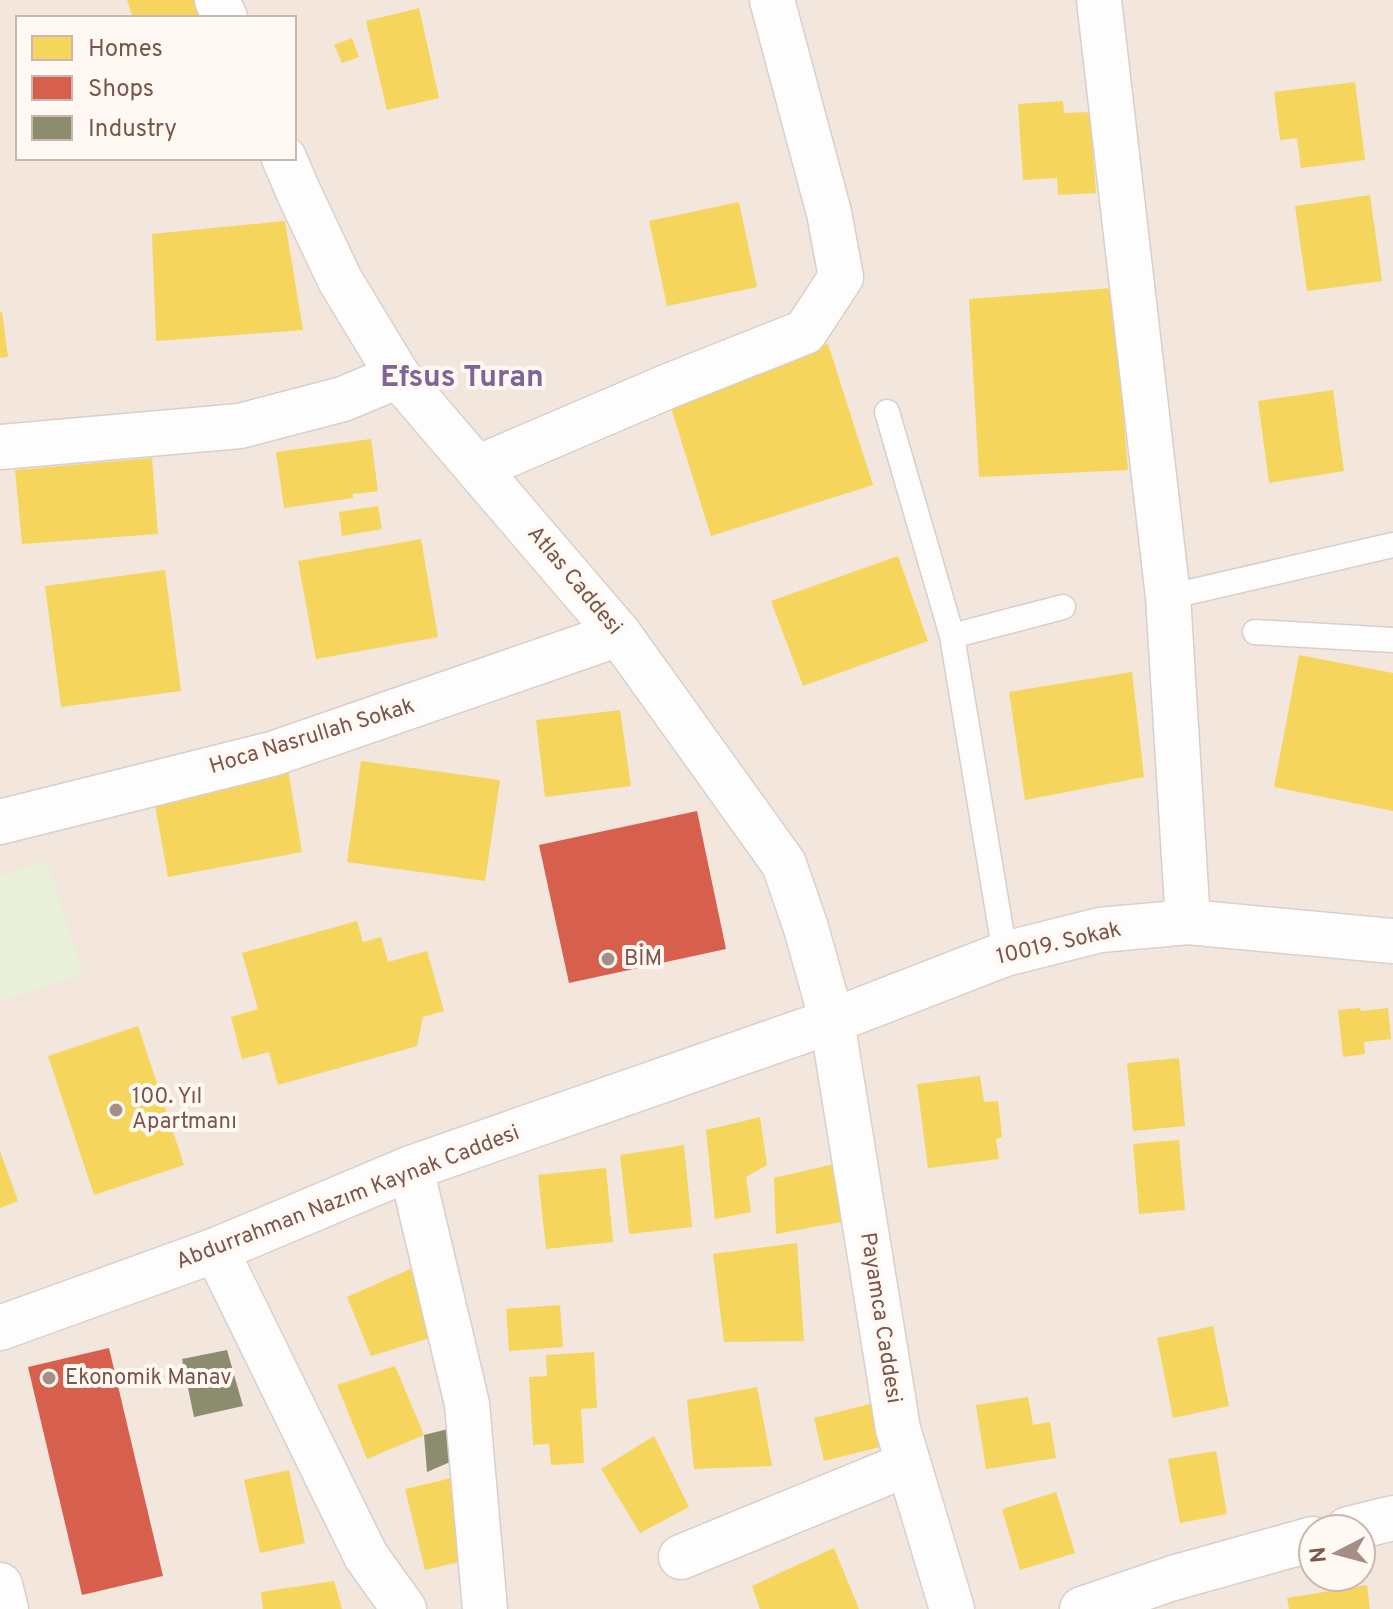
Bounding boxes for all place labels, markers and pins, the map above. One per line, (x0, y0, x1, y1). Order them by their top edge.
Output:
place label: BİM (624, 944, 662, 973)
marker: BİM (599, 950, 617, 968)
place label: 100. Yıl Apartmanı (132, 1084, 237, 1136)
marker: 100. Yıl Apartmanı (107, 1101, 125, 1119)
place label: Ekonomik Manav (65, 1365, 232, 1392)
marker: Ekonomik Manav (40, 1369, 58, 1387)

